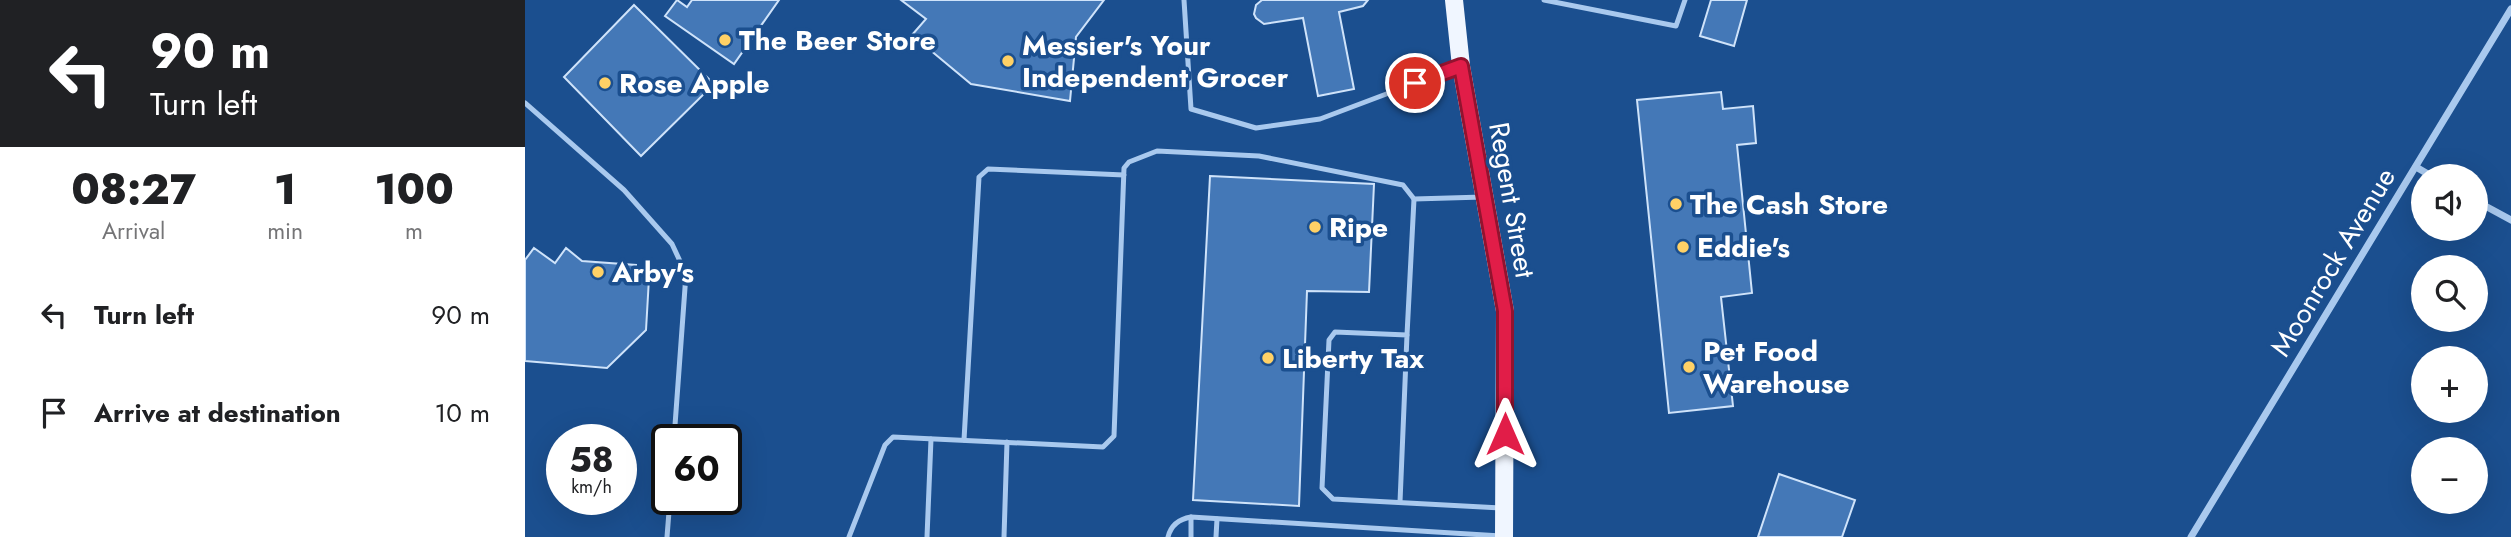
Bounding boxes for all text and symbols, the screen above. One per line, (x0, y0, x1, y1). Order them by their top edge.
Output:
text: 90 m (150, 16, 270, 86)
place label: The Beer Store (739, 20, 936, 61)
place label: Messier's Your Independent Grocer (1022, 25, 1289, 98)
icon: left (35, 28, 126, 119)
marker: The Beer Store (717, 32, 733, 48)
marker: Messier's Your Independent Grocer (1000, 53, 1016, 69)
pin (1385, 53, 1445, 113)
place label: Rose Apple (619, 63, 770, 104)
icon: arrive (1396, 64, 1434, 102)
marker: Rose Apple (597, 75, 613, 91)
text: Turn left (150, 81, 257, 127)
street label: Regent Street (1478, 119, 1546, 281)
text: 08:27 (71, 159, 196, 220)
text: 1 (274, 159, 296, 220)
text: 100 (374, 159, 454, 220)
street label: Moonrock Avenue (2260, 160, 2406, 364)
map controls (2411, 164, 2488, 514)
button: sound (2411, 164, 2488, 241)
place label: The Cash Store (1690, 184, 1888, 225)
marker: The Cash Store (1668, 196, 1684, 212)
place label: Ripe (1329, 207, 1388, 248)
text: Arrival (102, 214, 165, 248)
text: min (267, 214, 303, 248)
text: m (405, 214, 423, 248)
marker: Ripe (1307, 219, 1323, 235)
place label: Eddie's (1697, 227, 1790, 268)
marker: Eddie's (1675, 239, 1691, 255)
place label: Arby's (611, 252, 694, 293)
button: search (2411, 255, 2488, 332)
marker: Arby's (590, 264, 606, 280)
icon: left (35, 296, 73, 334)
text: Turn left (94, 296, 194, 334)
text: 90 m (431, 296, 490, 334)
place label: Pet Food Warehouse (1703, 331, 1850, 404)
place label: Liberty Tax (1282, 338, 1424, 379)
button: + (2411, 346, 2488, 423)
marker: Liberty Tax (1260, 350, 1276, 366)
marker: Pet Food Warehouse (1681, 359, 1697, 375)
icon: arrive (35, 394, 73, 432)
text: Arrive at destination (94, 394, 341, 432)
text: 10 m (435, 394, 490, 432)
position arrow (1468, 397, 1542, 471)
speed limit sign: 60 (651, 424, 742, 515)
text: 58 (569, 435, 614, 485)
button: − (2411, 437, 2488, 514)
text: km/h (571, 474, 612, 500)

